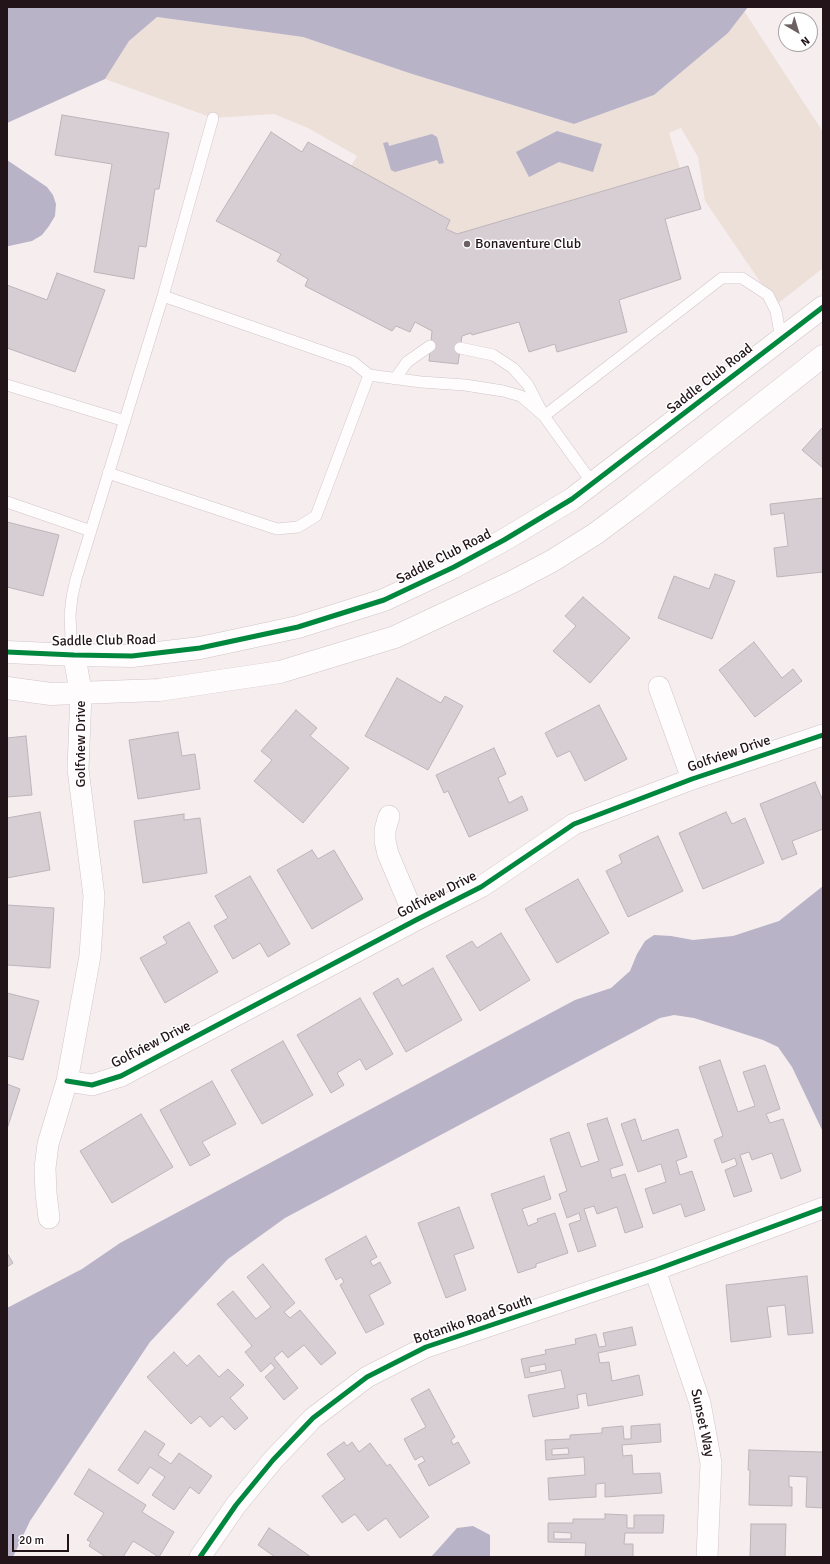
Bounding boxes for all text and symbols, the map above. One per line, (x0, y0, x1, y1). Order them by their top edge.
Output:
north arrow (778, 12, 818, 52)
text: N (798, 34, 812, 49)
place label: Bonaventure Club (475, 236, 581, 252)
marker: Bonaventure Club (462, 239, 472, 249)
street label: Saddle Club Road (664, 340, 756, 418)
street label: Saddle Club Road (394, 526, 494, 588)
street label: Saddle Club Road (52, 632, 156, 650)
street label: Golfview Drive (73, 701, 89, 787)
street label: Golfview Drive (685, 732, 773, 776)
street label: Golfview Drive (394, 868, 480, 922)
street label: Golfview Drive (108, 1018, 194, 1072)
street label: Botaniko Road South (411, 1292, 535, 1348)
street label: Sunset Way (687, 1387, 717, 1459)
scale bar (14, 1526, 71, 1552)
text: 20 m (19, 1533, 44, 1548)

